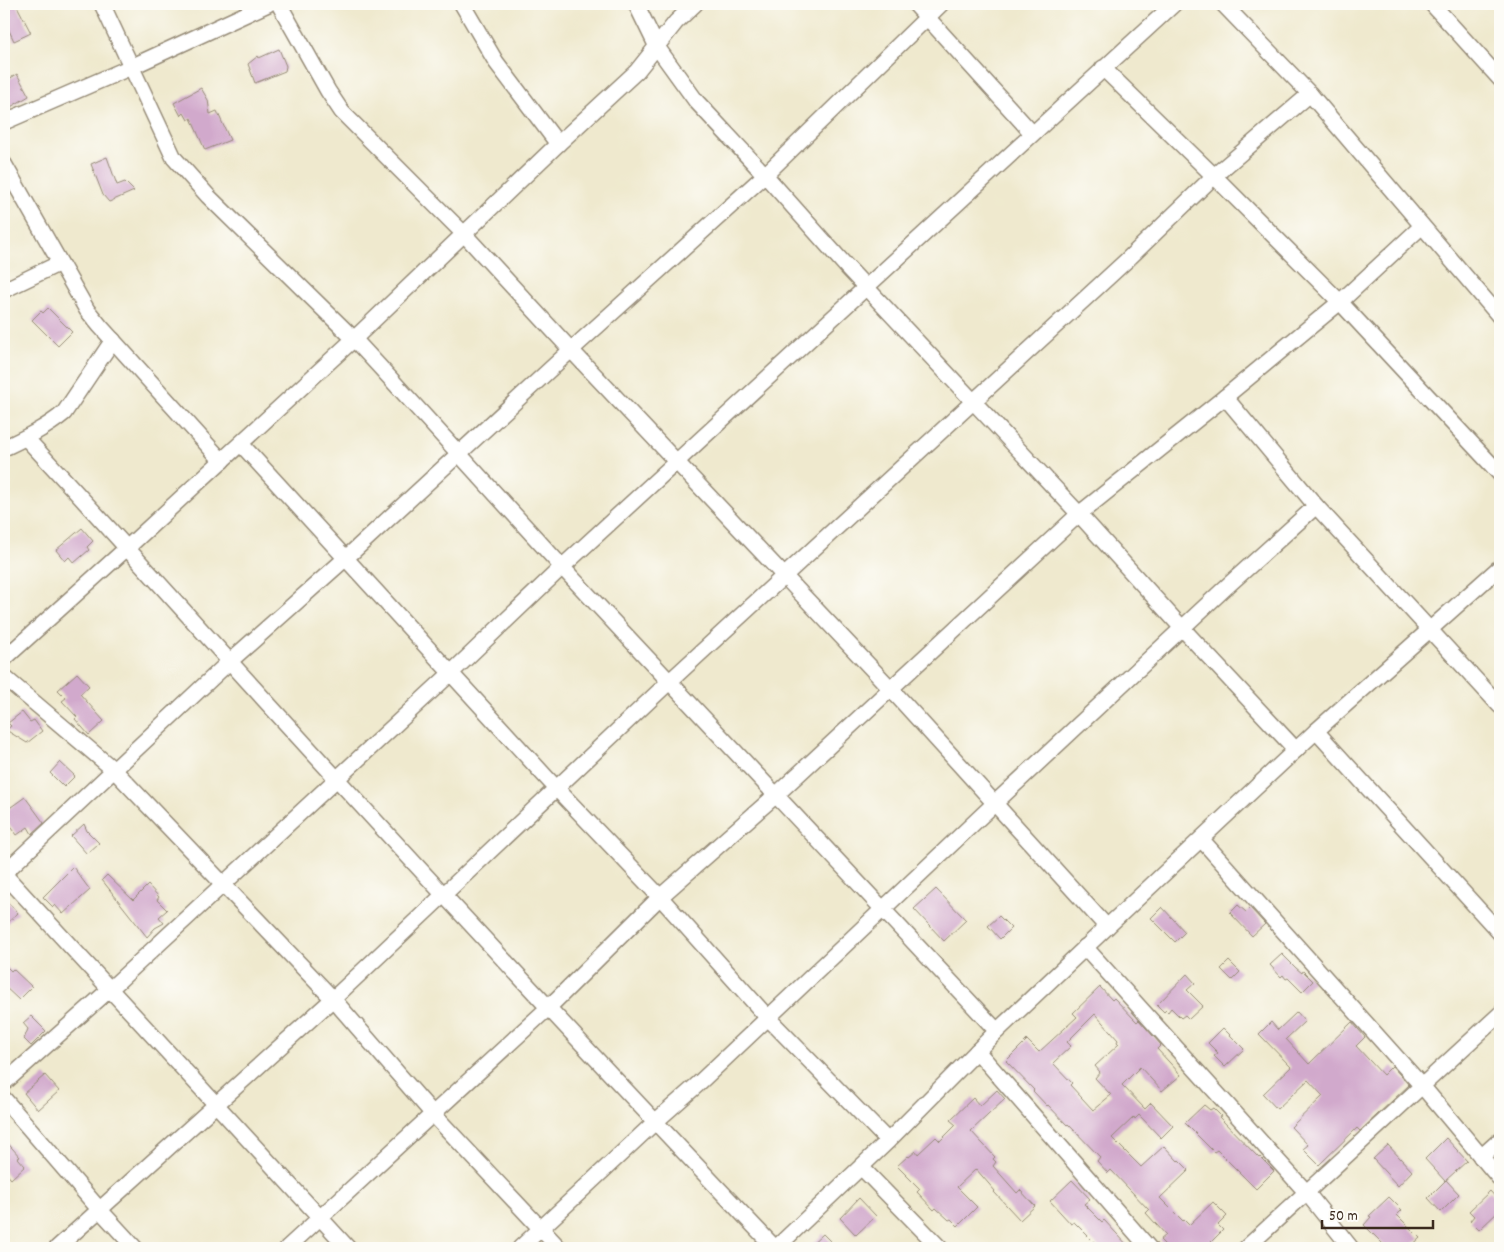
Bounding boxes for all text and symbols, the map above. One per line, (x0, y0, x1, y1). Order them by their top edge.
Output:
scale bar (1322, 1197, 1433, 1229)
text: 50 m (1329, 1206, 1358, 1228)

